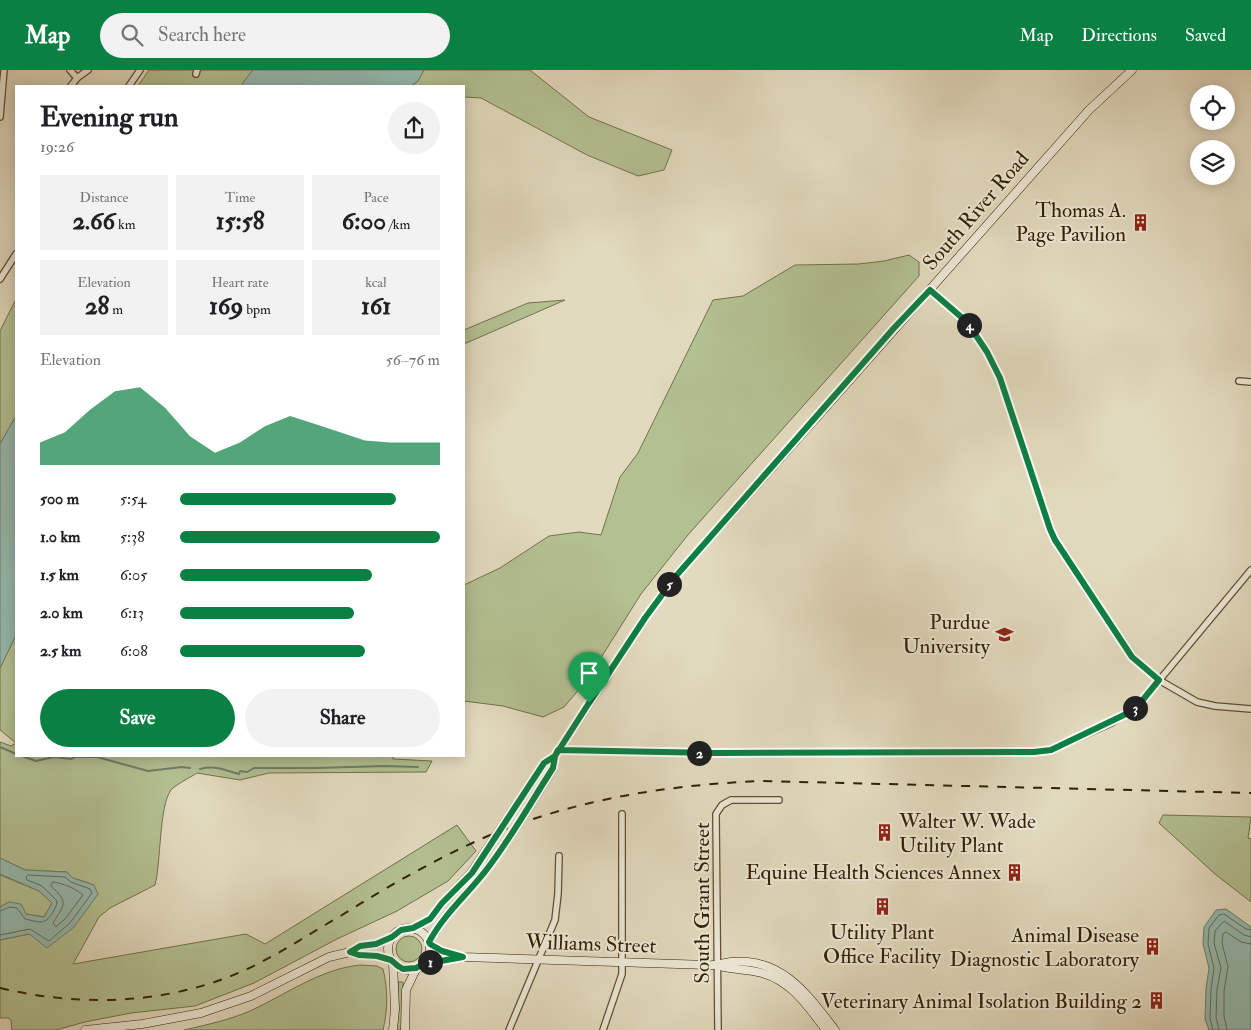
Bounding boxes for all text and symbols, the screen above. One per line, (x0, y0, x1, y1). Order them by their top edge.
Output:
search box (100, 13, 450, 58)
text: Map (25, 20, 70, 51)
icon: search (118, 21, 146, 49)
text: Search here (158, 23, 246, 47)
text: Map (1020, 24, 1053, 47)
text: Directions (1081, 24, 1157, 47)
text: Saved (1185, 24, 1226, 47)
map controls (1190, 85, 1235, 185)
button: locate (1190, 85, 1235, 130)
text: Evening run (40, 100, 178, 135)
button: share (388, 102, 440, 154)
text: 19:26 (40, 137, 74, 157)
button: layers (1190, 140, 1235, 185)
street label: South River Road (917, 145, 1036, 276)
text: Distance (80, 189, 128, 206)
text: Time (225, 189, 255, 206)
text: Pace (363, 189, 389, 206)
place label: Thomas A. Page Pavilion (1016, 197, 1126, 248)
text: 2.66 (72, 206, 115, 237)
text: 15:58 (216, 206, 264, 237)
text: 6:00 (342, 206, 386, 237)
building icon: Thomas A. Page Pavilion (1130, 212, 1150, 232)
text: km (115, 216, 136, 233)
text: /km (386, 216, 410, 233)
text: Elevation (77, 274, 131, 291)
text: Heart rate (212, 274, 269, 291)
text: kcal (365, 274, 387, 291)
text: 28 (85, 291, 109, 322)
text: 169 (209, 291, 243, 322)
text: 161 (361, 291, 391, 322)
text: m (109, 301, 123, 318)
text: bpm (243, 301, 271, 318)
pin: 4 (956, 312, 982, 338)
text: 4 (966, 317, 973, 334)
text: Elevation (40, 350, 101, 370)
text: 56–76 m (386, 350, 440, 370)
text: 500 m (40, 489, 79, 509)
text: 5:54 (120, 489, 146, 509)
text: 1.0 km (40, 527, 80, 547)
text: 5:38 (120, 527, 145, 547)
text: 1.5 km (40, 565, 79, 585)
text: 6:05 (120, 565, 147, 585)
pin: 5 (656, 572, 682, 596)
text: 5 (666, 576, 673, 593)
text: 2.0 km (40, 603, 83, 623)
text: 6:13 (120, 603, 144, 623)
place label: Purdue University (902, 609, 991, 660)
school or university icon: Purdue University (994, 624, 1014, 644)
text: 2.5 km (40, 641, 81, 661)
text: 6:08 (120, 641, 148, 661)
pin (568, 652, 610, 703)
icon: arrive (575, 659, 603, 687)
button: Save (40, 689, 235, 747)
button: Share (245, 689, 440, 747)
pin: 3 (1122, 696, 1148, 720)
text: 3 (1133, 700, 1138, 717)
pin: 2 (686, 740, 712, 766)
text: 2 (696, 745, 703, 762)
place label: Walter W. Wade Utility Plant (898, 808, 1036, 859)
street label: South Grant Street (689, 822, 716, 984)
building icon: Walter W. Wade Utility Plant (875, 823, 895, 843)
place label: Equine Health Sciences Annex (745, 859, 1002, 886)
building icon: Equine Health Sciences Annex (1005, 862, 1025, 882)
building icon: Utility Plant Office Facility (872, 897, 892, 917)
place label: Utility Plant Office Facility (823, 919, 942, 970)
place label: Animal Disease Diagnostic Laboratory (949, 922, 1140, 973)
street label: Williams Street (524, 928, 657, 960)
building icon: Animal Disease Diagnostic Laboratory (1143, 937, 1163, 957)
pin: 1 (418, 950, 442, 974)
text: 1 (428, 954, 433, 971)
place label: Veterinary Animal Isolation Building 2 (821, 988, 1142, 1015)
building icon: Veterinary Animal Isolation Building 2 (1146, 991, 1166, 1011)

